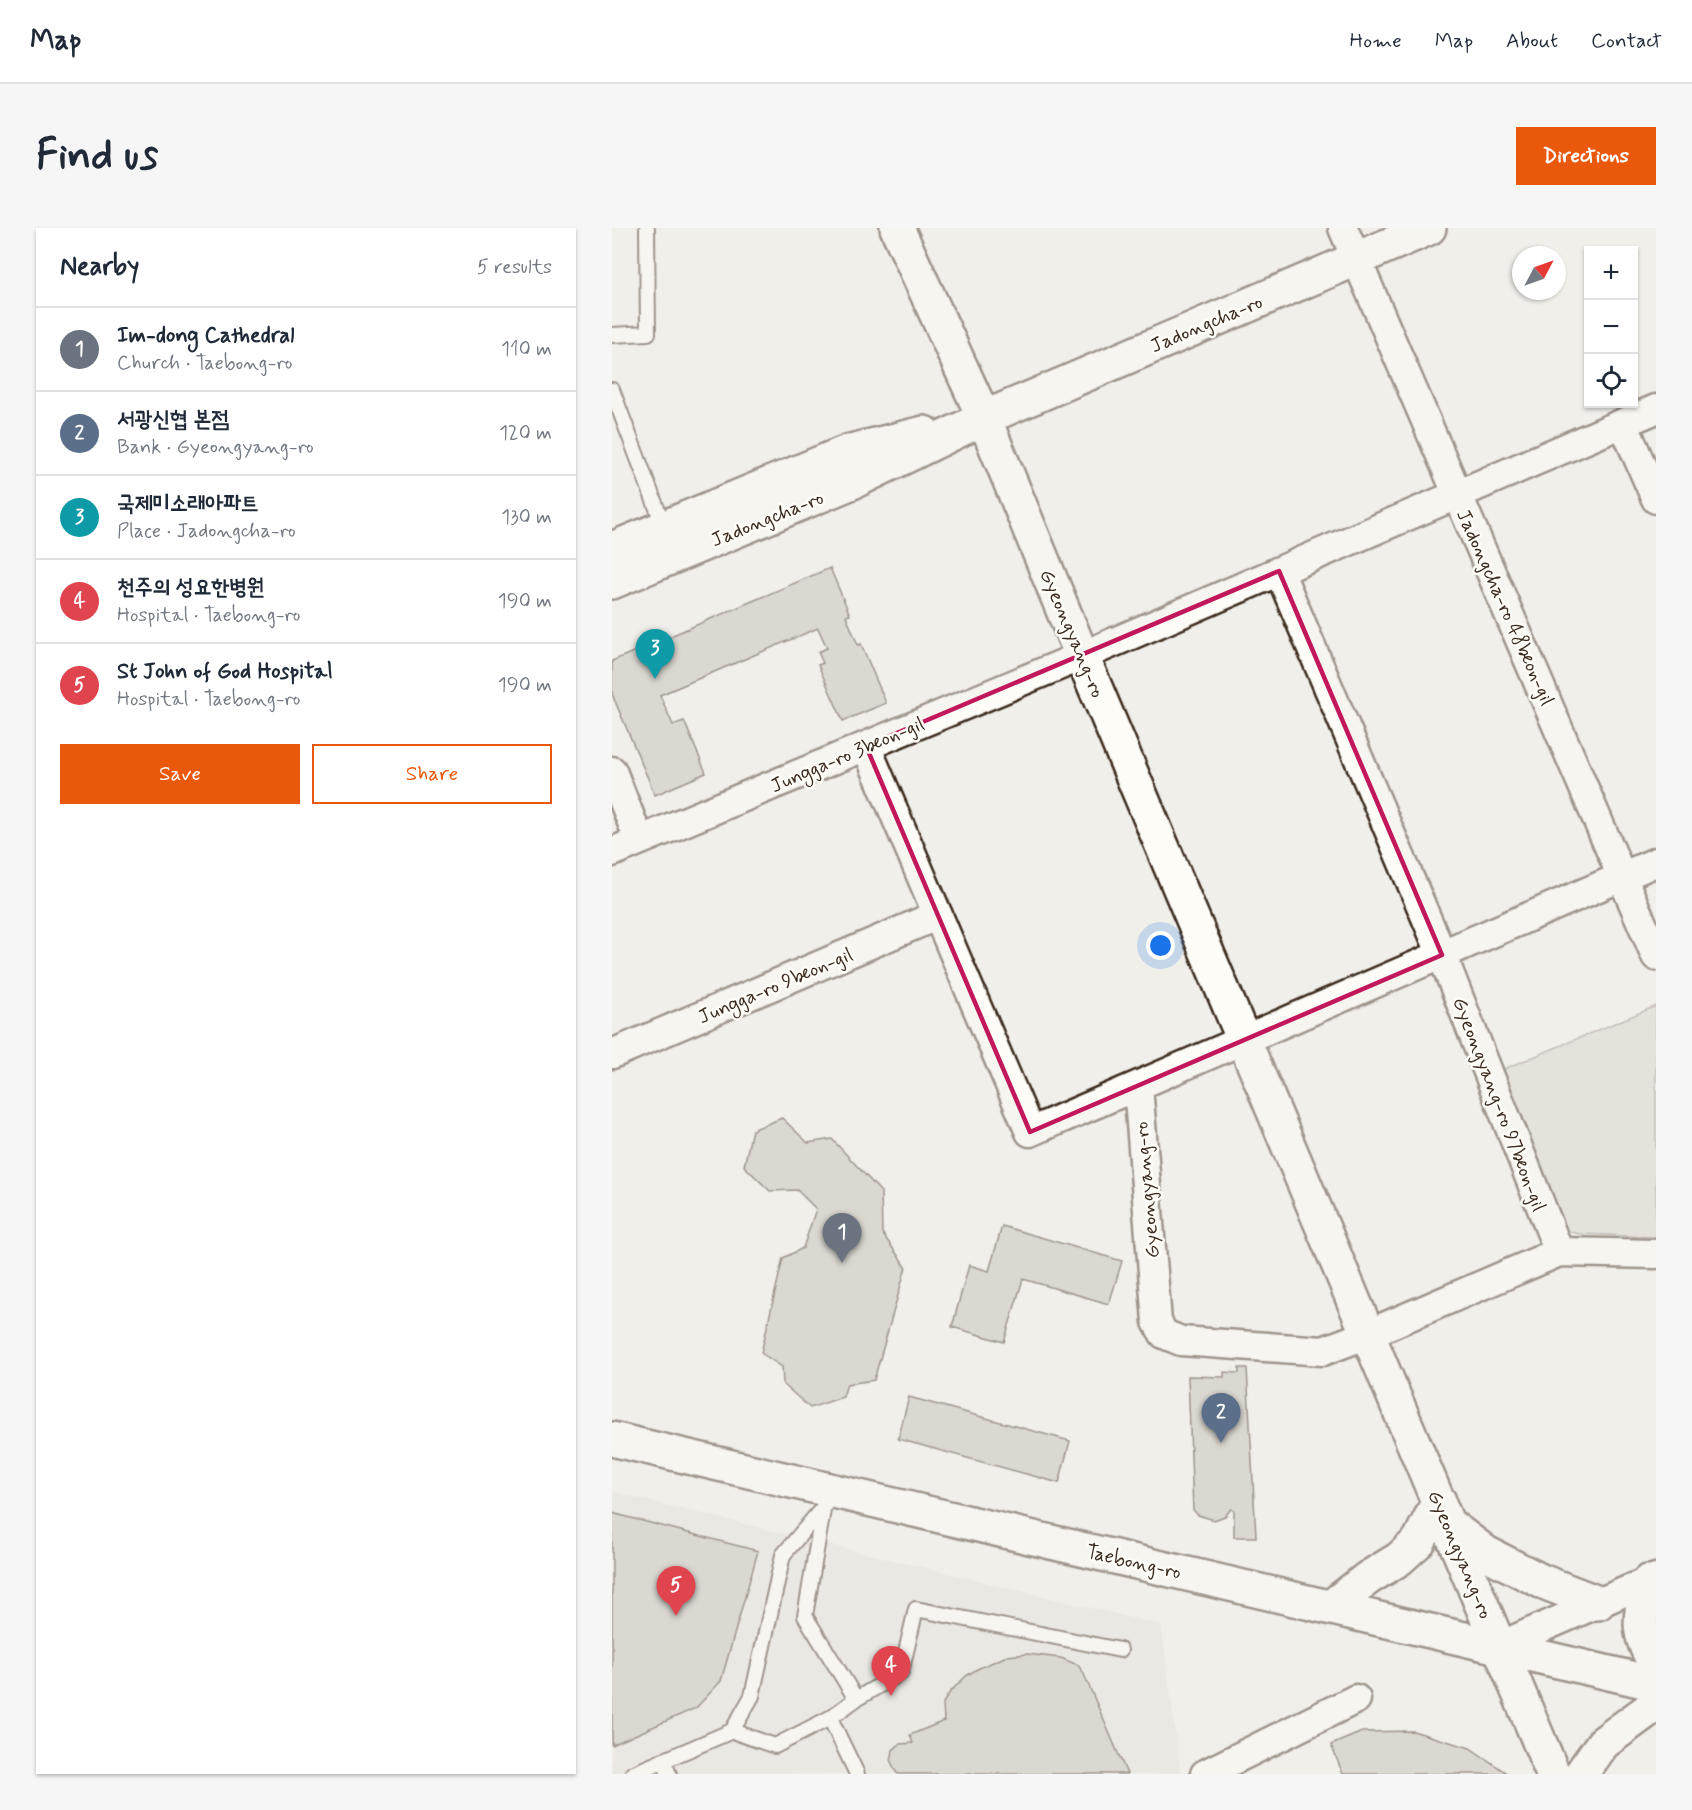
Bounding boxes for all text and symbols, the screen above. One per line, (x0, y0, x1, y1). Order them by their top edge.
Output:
text: Map (30, 23, 81, 60)
text: Home (1350, 27, 1402, 55)
text: Map (1435, 27, 1473, 55)
text: About (1506, 27, 1558, 55)
text: Contact (1591, 27, 1662, 55)
button: Directions (1516, 127, 1656, 185)
text: Find us (36, 129, 158, 184)
north arrow (1512, 246, 1566, 300)
map controls (1584, 246, 1638, 408)
button: + (1584, 246, 1638, 300)
text: Nearby (60, 250, 139, 284)
text: 5 results (477, 254, 552, 281)
street label: Jadongcha-ro (1146, 289, 1267, 360)
button: − (1584, 300, 1638, 354)
text: Im-dong Cathedral (117, 322, 294, 350)
text: 1 (75, 336, 84, 363)
text: 110 m (501, 336, 552, 363)
text: Church · Taebong-ro (117, 350, 292, 377)
button: locate (1584, 354, 1638, 408)
text: 서광신협 본점 (117, 406, 229, 434)
text: 2 (75, 420, 84, 447)
text: 120 m (499, 420, 552, 447)
text: Bank · Gyeongyang-ro (117, 434, 314, 461)
street label: Jadongcha-ro (707, 485, 828, 554)
text: 국제미소래아파트 (117, 490, 259, 518)
text: 3 (75, 504, 84, 531)
text: 130 m (501, 504, 552, 531)
street label: Jadongcha-ro 48beon-gil (1449, 505, 1560, 710)
text: Place · Jadongcha-ro (117, 518, 296, 545)
street label: Gyeongyang-ro (1032, 565, 1111, 702)
text: 천주의 성요한병원 (117, 574, 265, 602)
text: 4 (74, 588, 85, 615)
text: 190 m (498, 588, 552, 615)
text: Hospital · Taebong-ro (117, 602, 301, 629)
pin: 3 (636, 630, 675, 679)
text: St John of God Hospital (117, 658, 333, 686)
text: 5 (74, 672, 86, 699)
text: 190 m (498, 672, 552, 699)
text: Hospital · Taebong-ro (117, 686, 301, 713)
street label: Jungga-ro 3beon-gil (766, 711, 929, 801)
button: Save (60, 744, 300, 804)
button: Share (312, 744, 552, 804)
your location (1146, 931, 1175, 960)
street label: Jungga-ro 9beon-gil (694, 942, 858, 1032)
street label: Gyeongyang-ro 97beon-gil (1445, 994, 1552, 1216)
street label: Gyeongyang-ro (1128, 1120, 1167, 1259)
pin: 1 (822, 1214, 862, 1263)
pin: 2 (1202, 1394, 1240, 1443)
street label: Gyeongyang-ro (1420, 1486, 1499, 1623)
street label: Taebong-ro (1083, 1538, 1184, 1587)
pin: 5 (656, 1566, 696, 1616)
pin: 4 (872, 1646, 910, 1696)

